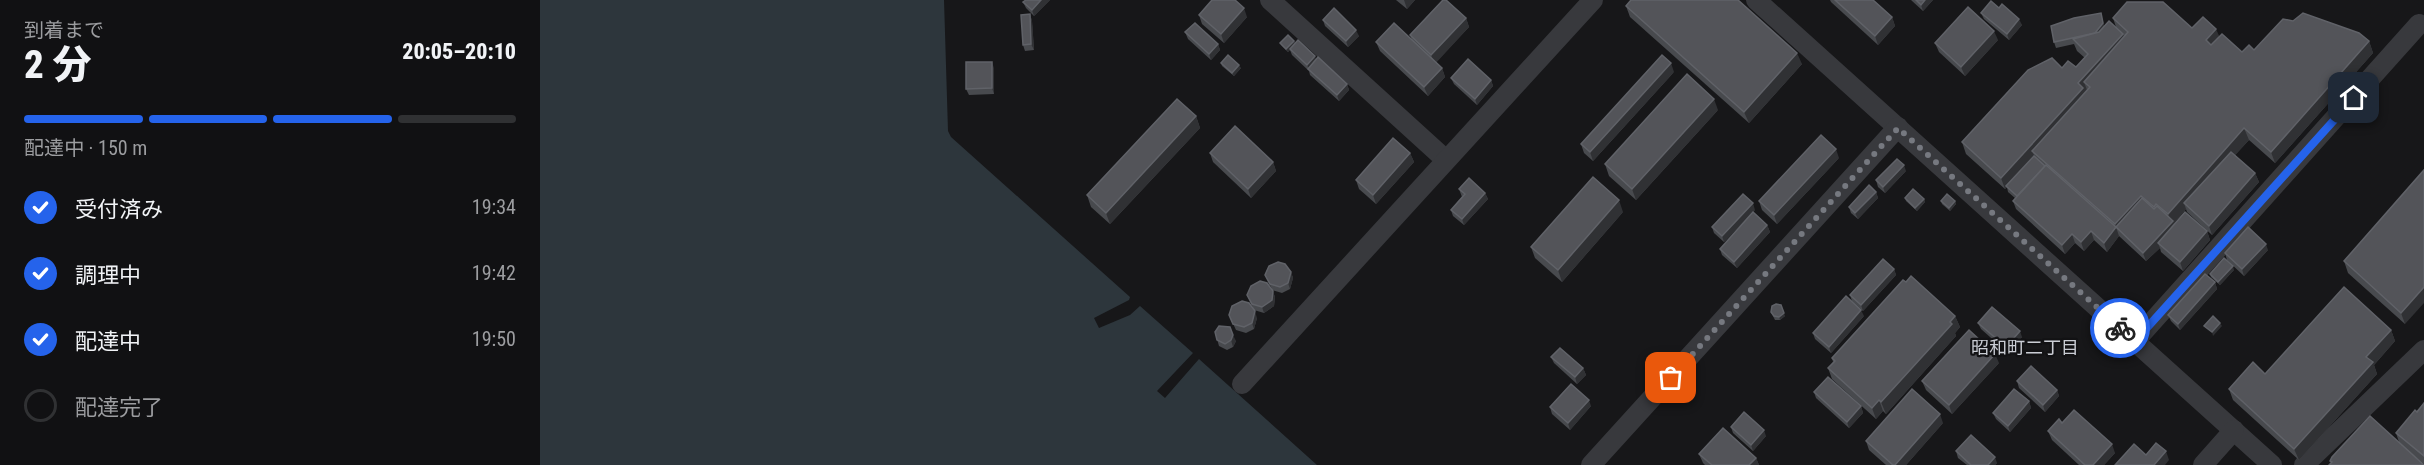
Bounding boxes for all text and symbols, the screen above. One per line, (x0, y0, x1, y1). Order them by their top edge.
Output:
text: 到着まで (24, 18, 104, 42)
text: 20:05–20:10 (402, 39, 516, 64)
text: 2 分 (24, 42, 92, 88)
pin (2328, 72, 2379, 123)
icon: home (2337, 81, 2370, 114)
text: 配達中 · 150 m (24, 136, 147, 160)
icon: check (24, 191, 57, 224)
text: 19:34 (472, 195, 516, 219)
text: 受付済み (75, 197, 163, 222)
icon: check (24, 257, 57, 290)
text: 19:42 (472, 261, 516, 285)
text: 調理中 (75, 263, 141, 288)
courier (2090, 298, 2150, 358)
icon: bike (2104, 312, 2137, 345)
icon: check (24, 323, 57, 356)
text: 19:50 (472, 327, 516, 351)
text: 配達中 (75, 329, 141, 354)
district label: 昭和町二丁目 (1971, 337, 2079, 358)
pin (1645, 352, 1696, 403)
icon: bag (1654, 361, 1687, 394)
text: 配達完了 (75, 395, 163, 420)

